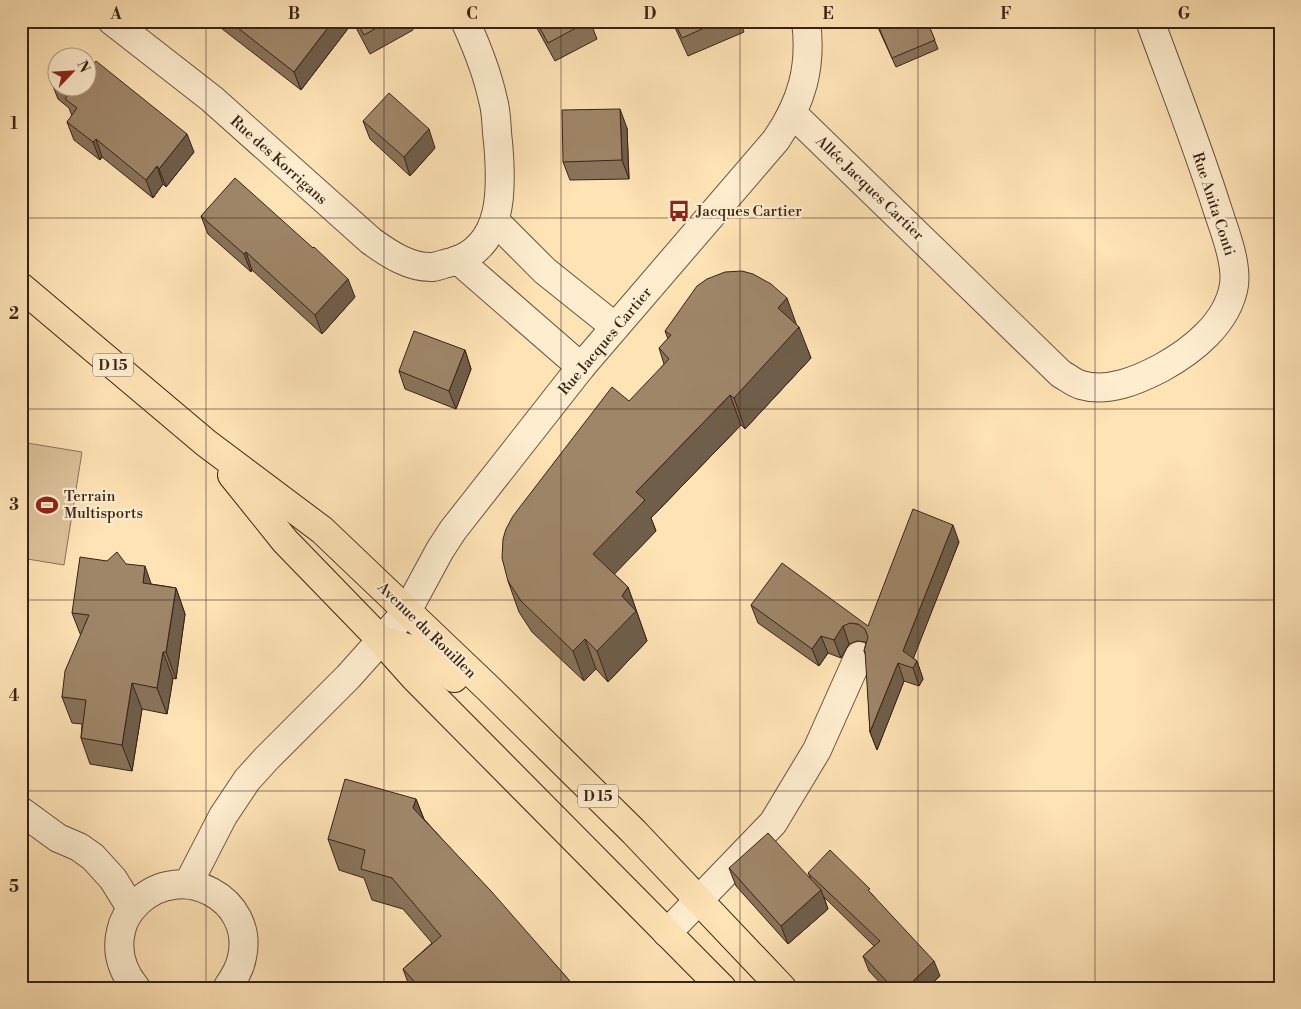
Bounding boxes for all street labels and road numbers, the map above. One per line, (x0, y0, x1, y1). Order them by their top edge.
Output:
street label: Rue des Korrigans (226, 112, 331, 209)
street label: Allée Jacques Cartier (811, 131, 928, 245)
street label: Rue Anita Conti (1188, 150, 1239, 258)
street label: Rue Jacques Cartier (555, 283, 656, 399)
road number: D 15 (93, 354, 133, 376)
street label: Avenue du Rouillen (372, 578, 480, 682)
road number: D 15 (578, 784, 618, 808)

